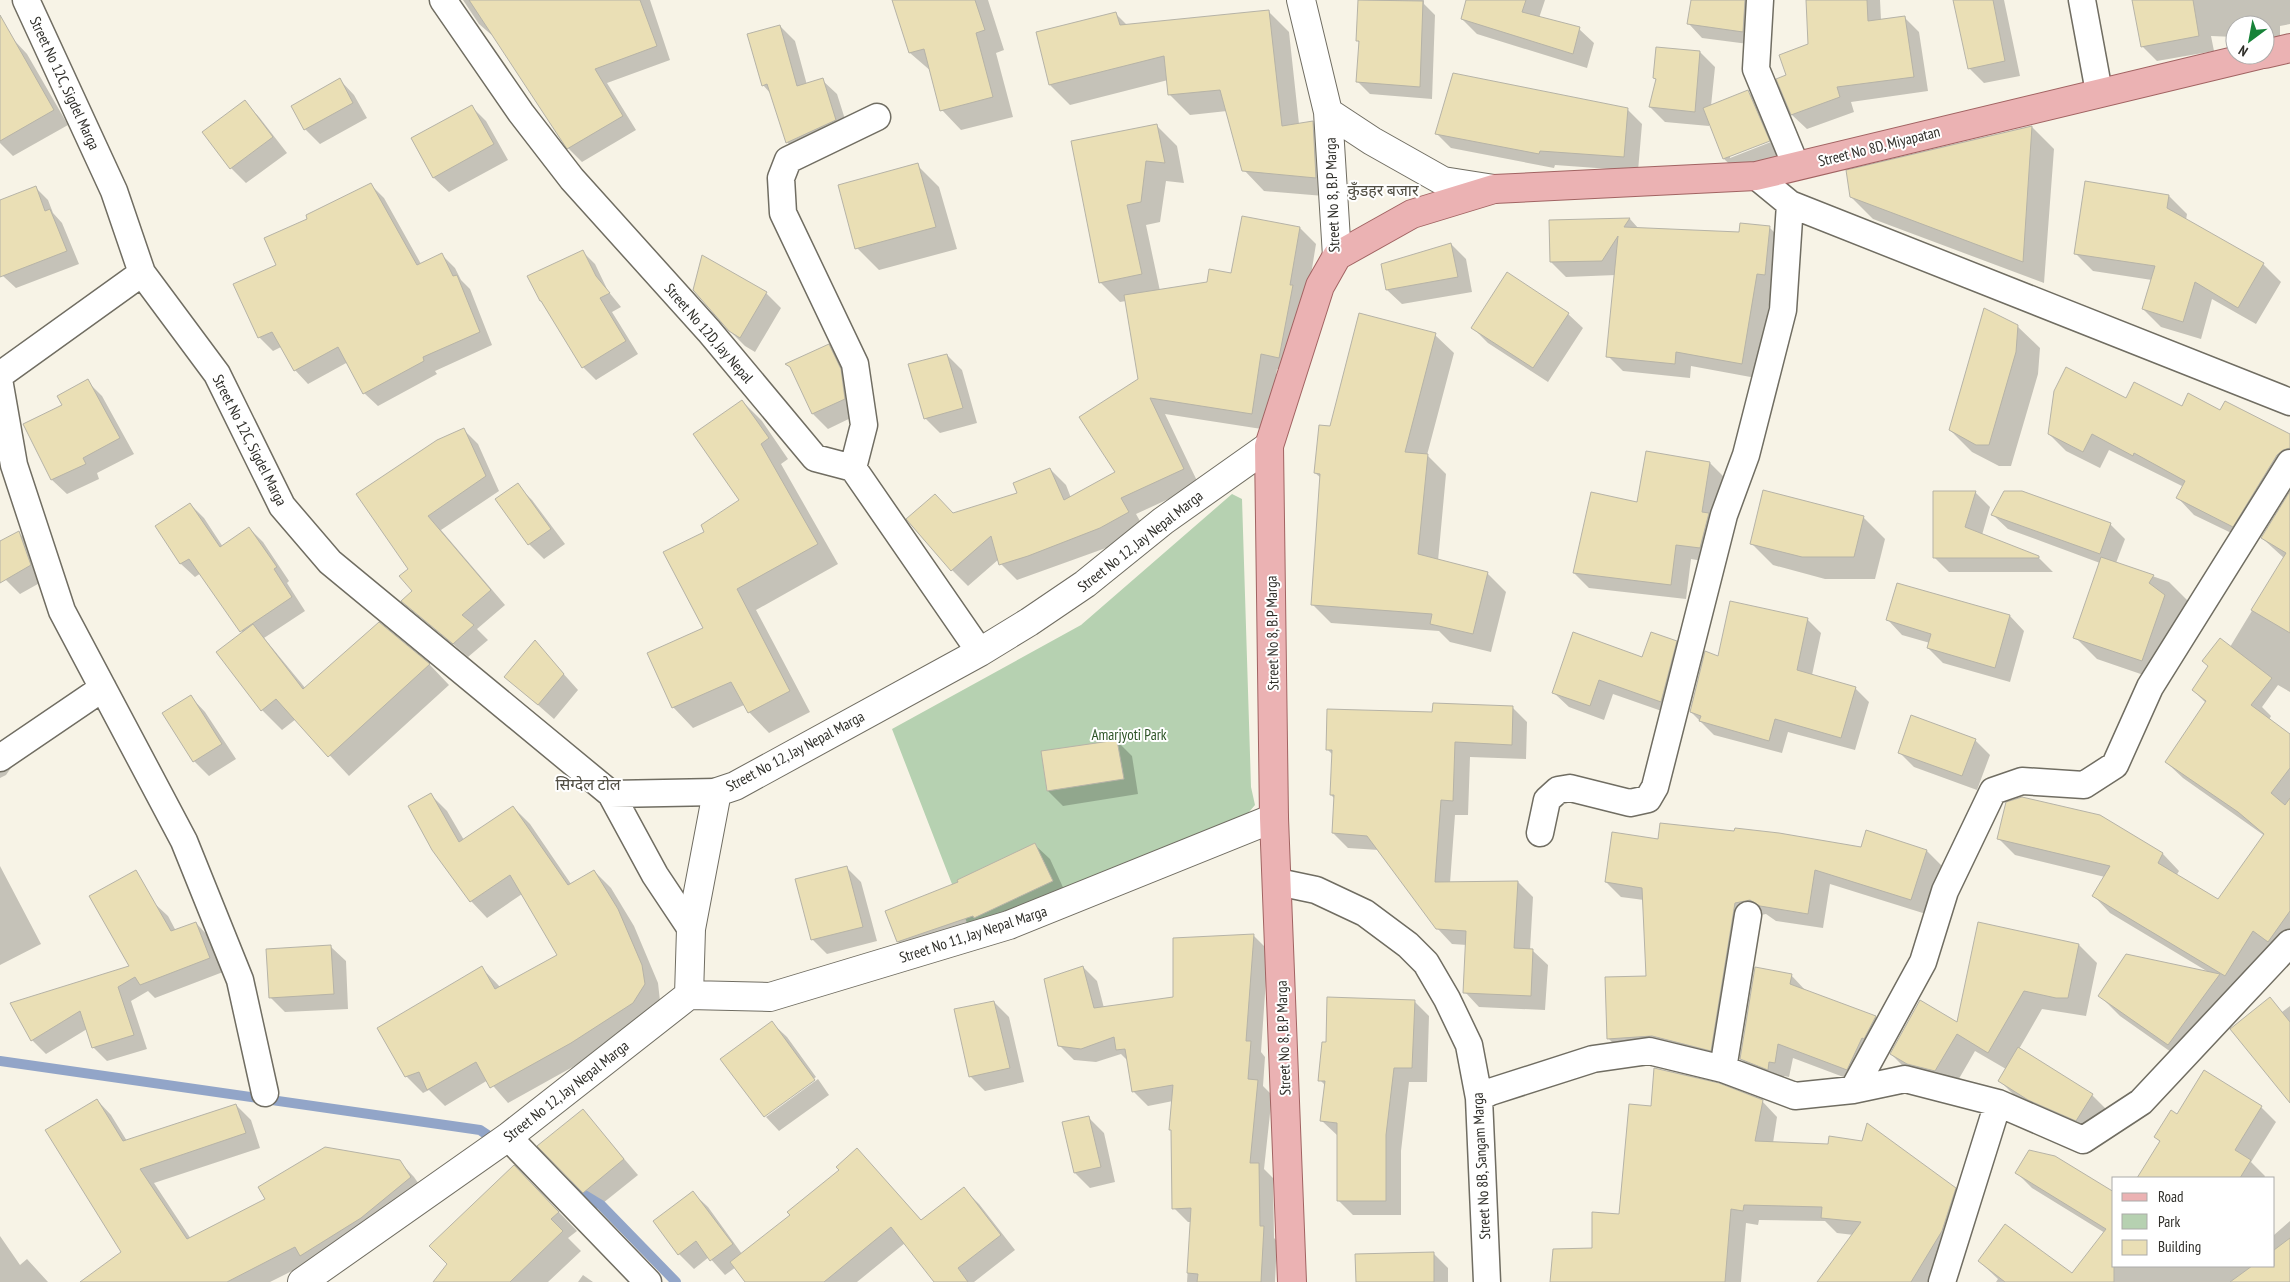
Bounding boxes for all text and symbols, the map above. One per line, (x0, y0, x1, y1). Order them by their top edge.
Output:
street label: Street No 12C, Sigdel Marga (26, 13, 104, 153)
north arrow (2225, 15, 2275, 65)
text: N (2235, 41, 2251, 61)
street label: Street No 8D, Miyapatan (1816, 122, 1942, 170)
street label: Street No 8, B.P Marga (1320, 137, 1344, 253)
district label: कुँडहर बजार (1348, 180, 1419, 201)
street label: Street No 12D, Jay Nepal (660, 279, 758, 387)
street label: Street No 12C, Sigdel Marga (209, 371, 291, 509)
street label: Street No 12, Jay Nepal Marga (1073, 486, 1207, 596)
street label: Street No 8, B.P Marga (1261, 575, 1283, 691)
street label: Street No 12, Jay Nepal Marga (723, 706, 867, 796)
park label: Amarjyoti Park (1091, 725, 1167, 744)
district label: सिग्देल टोल (555, 774, 622, 794)
street label: Street No 11, Jay Nepal Marga (897, 901, 1049, 967)
street label: Street No 8, B.P Marga (1271, 980, 1295, 1096)
street label: Street No 12, Jay Nepal Marga (499, 1036, 633, 1146)
street label: Street No 8B, Sangam Marga (1468, 1092, 1494, 1240)
legend (2112, 1177, 2275, 1267)
text: Road (2158, 1187, 2184, 1206)
text: Park (2158, 1212, 2180, 1231)
text: Building (2158, 1237, 2201, 1256)

